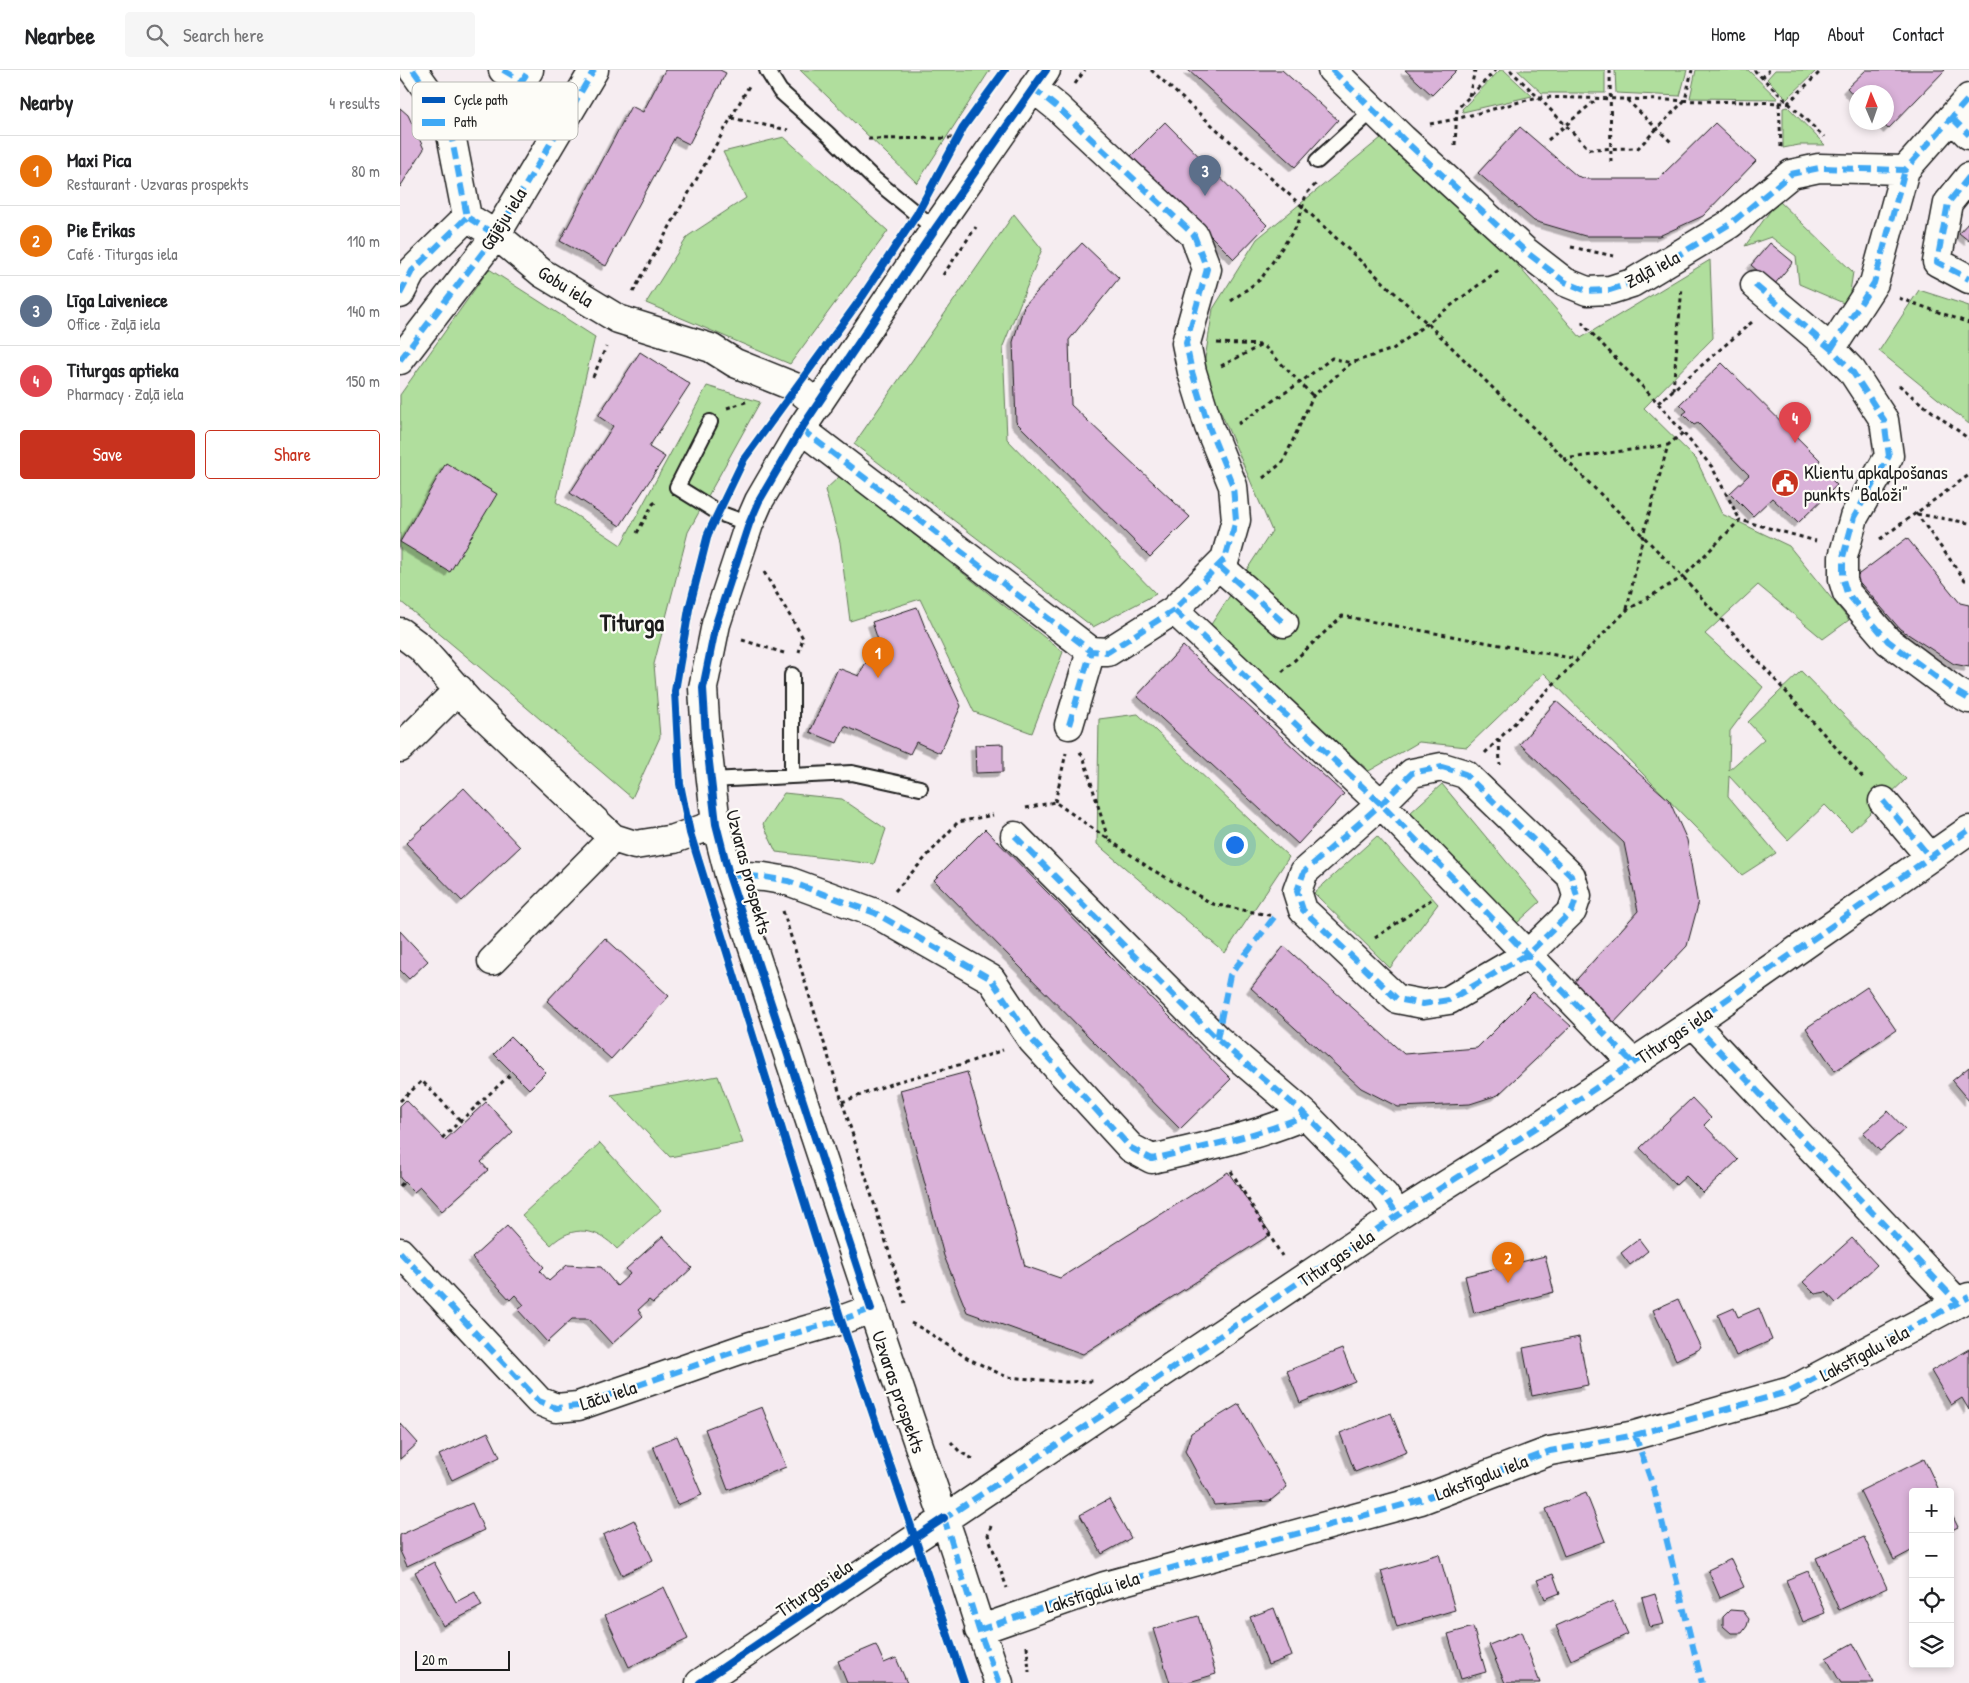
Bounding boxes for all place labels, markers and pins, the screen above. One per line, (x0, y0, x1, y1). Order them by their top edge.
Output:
pin: 3 (1189, 155, 1221, 196)
pin: 4 (1779, 402, 1811, 443)
place label: Klientu apkalpošanas punkts "Baloži" (1804, 459, 1948, 507)
public building icon: Klientu apkalpošanas punkts "Baloži" (1770, 468, 1800, 498)
pin: 1 (862, 637, 894, 678)
pin: 2 (1492, 1242, 1524, 1283)

